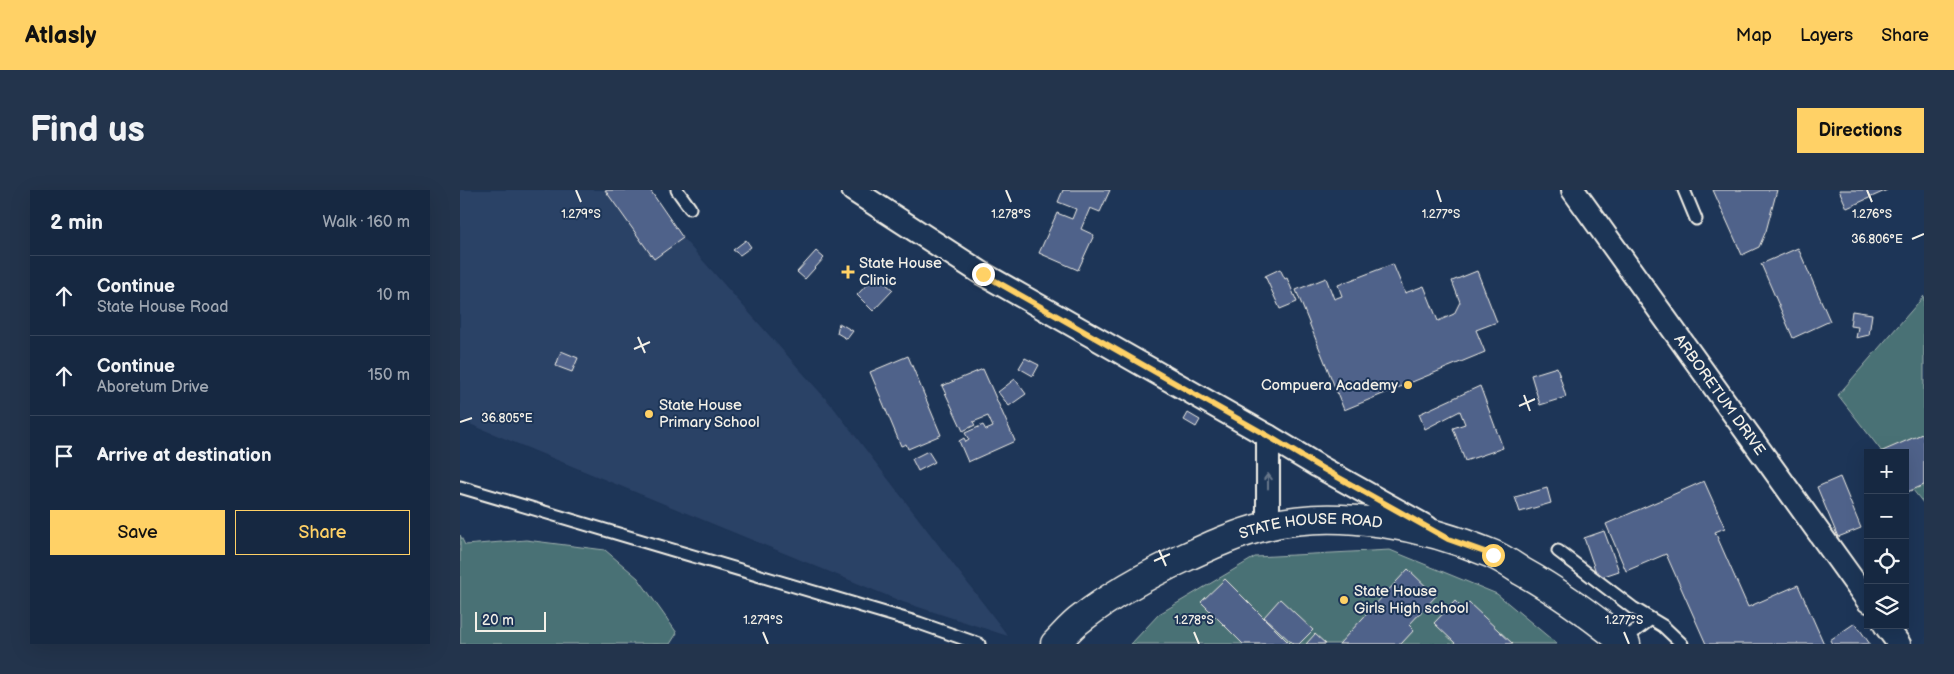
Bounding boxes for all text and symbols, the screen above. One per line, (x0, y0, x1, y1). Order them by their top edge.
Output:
text: Atlasly (25, 21, 96, 50)
text: Map (1736, 25, 1772, 46)
text: Layers (1800, 25, 1853, 46)
text: Share (1881, 25, 1929, 46)
button: Directions (1797, 108, 1924, 153)
text: Find us (30, 109, 145, 152)
text: 1.279°S (561, 207, 601, 222)
text: 1.278°S (991, 207, 1031, 222)
text: 1.277°S (1422, 207, 1460, 222)
text: 1.276°S (1852, 207, 1892, 222)
text: 2 min (50, 210, 103, 235)
text: Walk · 160 m (322, 213, 410, 232)
text: 36.806°E (1851, 232, 1903, 247)
place label: State House Clinic (859, 254, 942, 290)
route end (972, 263, 995, 286)
marker: State House Clinic (841, 265, 855, 279)
text: Continue (97, 275, 175, 298)
icon: ahead (50, 282, 78, 310)
text: 10 m (377, 286, 410, 305)
text: State House Road (97, 298, 228, 317)
street label: ARBORETUM DRIVE (1670, 330, 1770, 459)
text: Continue (97, 355, 175, 378)
icon: ahead (50, 362, 78, 390)
text: 150 m (368, 366, 410, 385)
place label: Compuera Academy (1261, 376, 1398, 395)
text: Aboretum Drive (97, 378, 209, 397)
marker: Compuera Academy (1402, 379, 1414, 391)
place label: State House Primary School (659, 396, 760, 432)
marker: State House Primary School (643, 408, 655, 420)
text: 36.805°E (481, 411, 533, 426)
icon: arrive (50, 442, 78, 470)
text: Arrive at destination (97, 444, 272, 467)
map controls (1864, 449, 1909, 629)
button: + (1864, 449, 1909, 494)
one-way arrow (1263, 473, 1273, 490)
button: − (1864, 494, 1909, 539)
street label: STATE HOUSE ROAD (1236, 509, 1384, 543)
button: Save (50, 510, 225, 555)
button: Share (235, 510, 410, 555)
button: locate (1864, 539, 1909, 584)
route start (1482, 544, 1505, 567)
place label: State House Girls High school (1354, 582, 1469, 618)
button: layers (1864, 584, 1909, 629)
marker: State House Girls High school (1338, 594, 1350, 606)
scale bar (475, 609, 546, 632)
text: 20 m (482, 612, 514, 629)
text: 1.279°S (743, 613, 783, 628)
text: 1.278°S (1174, 613, 1214, 628)
text: 1.277°S (1605, 613, 1643, 628)

